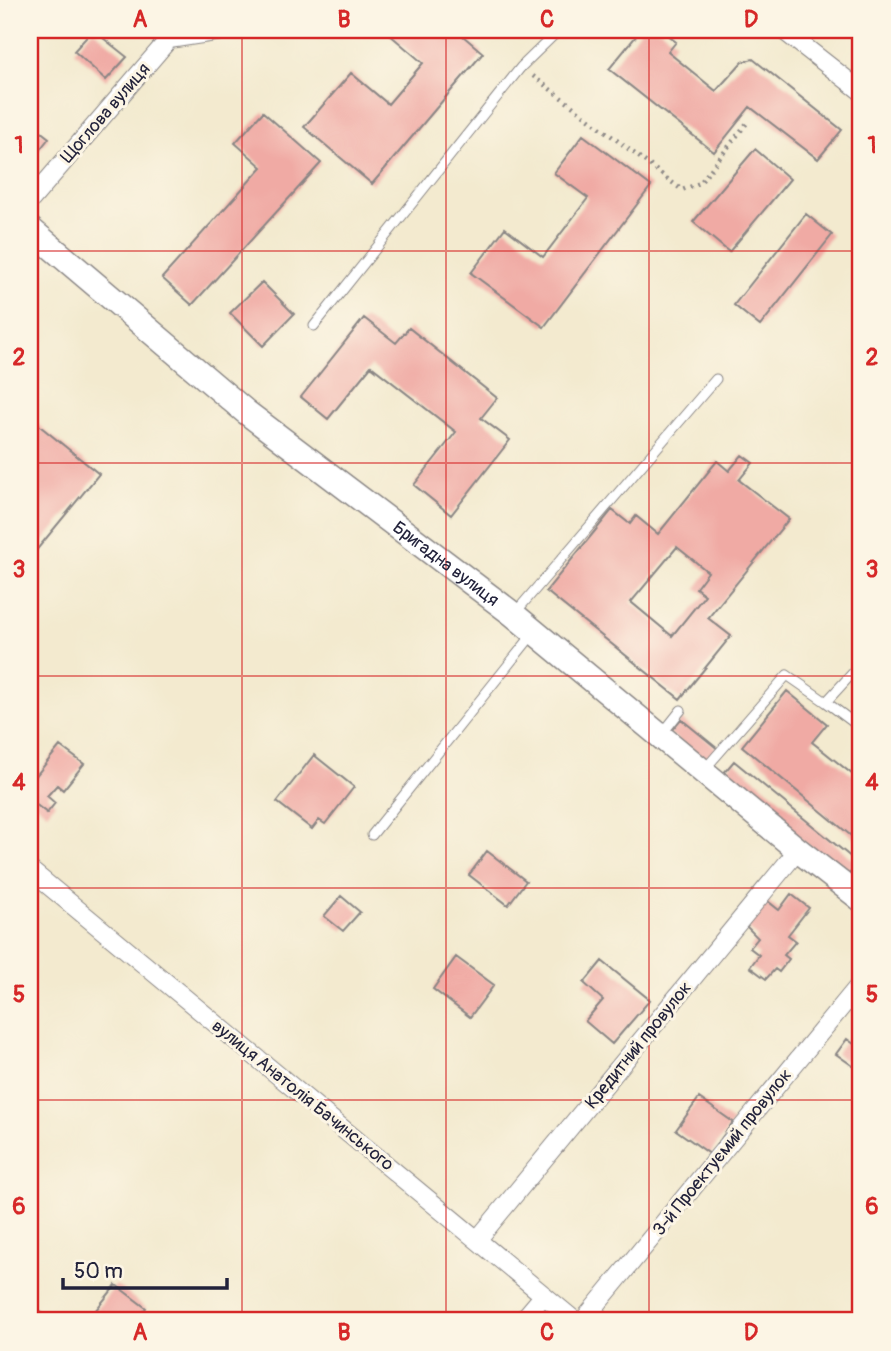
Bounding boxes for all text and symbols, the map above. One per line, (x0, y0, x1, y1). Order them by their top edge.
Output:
text: A (133, 5, 148, 34)
text: B (337, 5, 351, 34)
text: C (540, 5, 554, 34)
text: D (744, 5, 758, 34)
street label: Щоглова вулиця (55, 58, 155, 168)
text: 1 (15, 131, 24, 160)
text: 1 (868, 131, 877, 160)
text: 2 (13, 343, 26, 372)
text: 2 (866, 343, 879, 372)
street label: Бригадна вулиця (388, 516, 504, 612)
text: 3 (13, 555, 25, 584)
text: 3 (866, 555, 878, 584)
text: 4 (12, 768, 26, 797)
text: 4 (865, 768, 879, 797)
street label: Кредитний провулок (580, 977, 697, 1114)
text: 5 (13, 980, 25, 1009)
text: 5 (866, 980, 878, 1009)
street label: вулиця Анатолія Бачинського (207, 1015, 399, 1176)
street label: 3-й Проектуємий провулок (648, 1064, 797, 1241)
text: 6 (12, 1192, 26, 1221)
text: 6 (865, 1192, 879, 1221)
scale bar (63, 1246, 228, 1290)
text: 50 m (74, 1258, 123, 1285)
text: A (133, 1318, 148, 1347)
text: B (337, 1318, 351, 1347)
text: C (540, 1318, 554, 1347)
text: D (744, 1318, 758, 1347)

